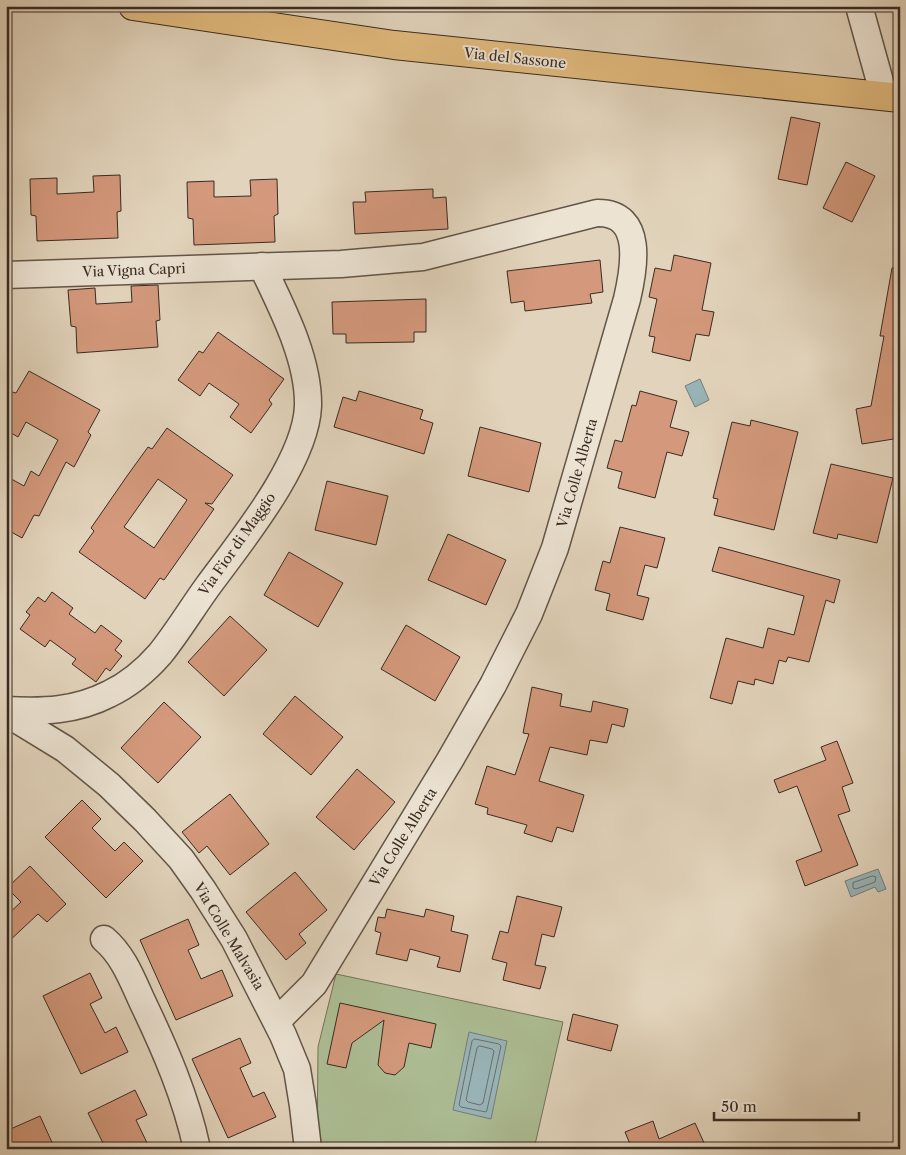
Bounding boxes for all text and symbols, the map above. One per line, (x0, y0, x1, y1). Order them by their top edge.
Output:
street label: Via del Sassone (462, 44, 567, 72)
street label: Via Vigna Capri (81, 259, 186, 281)
street label: Via Colle Alberta (552, 416, 601, 531)
street label: Via Fior di Maggio (194, 489, 279, 600)
street label: Via Colle Alberta (365, 784, 441, 891)
street label: Via Colle Malvasia (189, 878, 269, 994)
scale bar (714, 1090, 858, 1122)
text: 50 m (721, 1097, 757, 1116)

